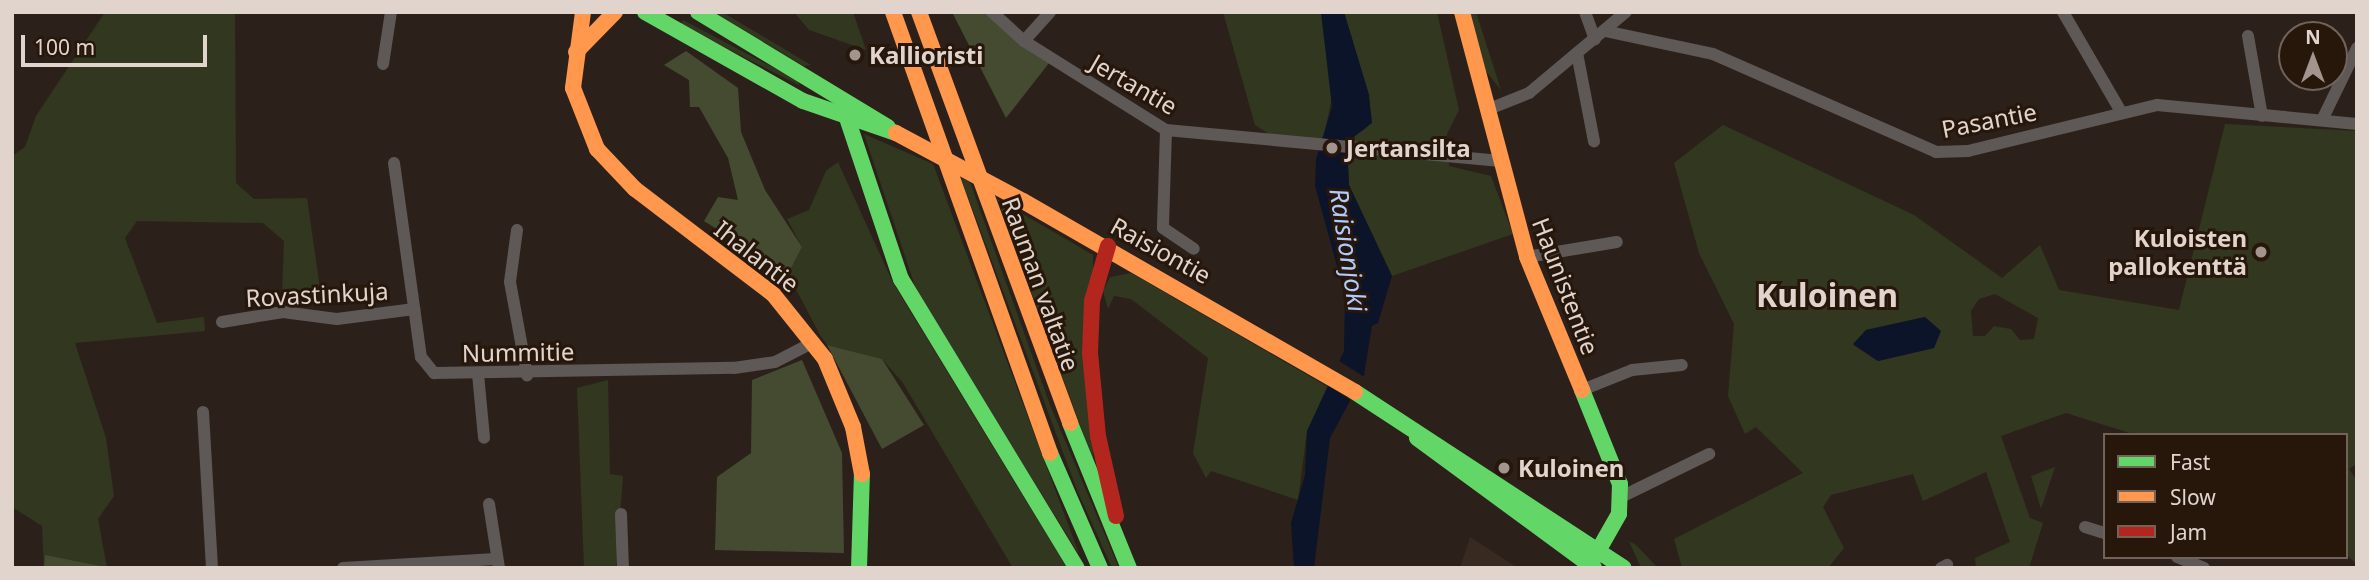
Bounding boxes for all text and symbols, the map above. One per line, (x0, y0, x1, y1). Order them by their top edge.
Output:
scale bar (24, 21, 210, 65)
north arrow (2278, 21, 2348, 91)
text: N (2305, 24, 2321, 50)
text: 100 m (34, 33, 95, 61)
place label: Kallioristi (869, 41, 983, 69)
marker: Kallioristi (847, 47, 863, 63)
street label: Jertantie (1086, 48, 1182, 120)
street label: Pasantie (1939, 97, 2039, 143)
place label: Jertansilta (1346, 134, 1471, 162)
marker: Jertansilta (1324, 140, 1340, 156)
water label: Raisionjoki (1323, 186, 1373, 314)
street label: Rauman valtatie (996, 193, 1086, 375)
street label: Raisiontie (1106, 211, 1216, 289)
street label: Ihalantie (709, 214, 805, 298)
street label: Haunistentie (1527, 214, 1605, 358)
place label: Kuloisten pallokenttä (2108, 224, 2247, 280)
marker: Kuloisten pallokenttä (2253, 244, 2269, 260)
street label: Rovastinkuja (245, 276, 389, 312)
district label: Kuloinen (1756, 276, 1898, 314)
street label: Nummitie (461, 337, 575, 367)
legend (2103, 433, 2348, 559)
text: Fast (2170, 448, 2210, 476)
place label: Kuloinen (1518, 454, 1624, 482)
marker: Kuloinen (1496, 460, 1512, 476)
text: Slow (2170, 483, 2216, 511)
text: Jam (2170, 518, 2207, 546)

